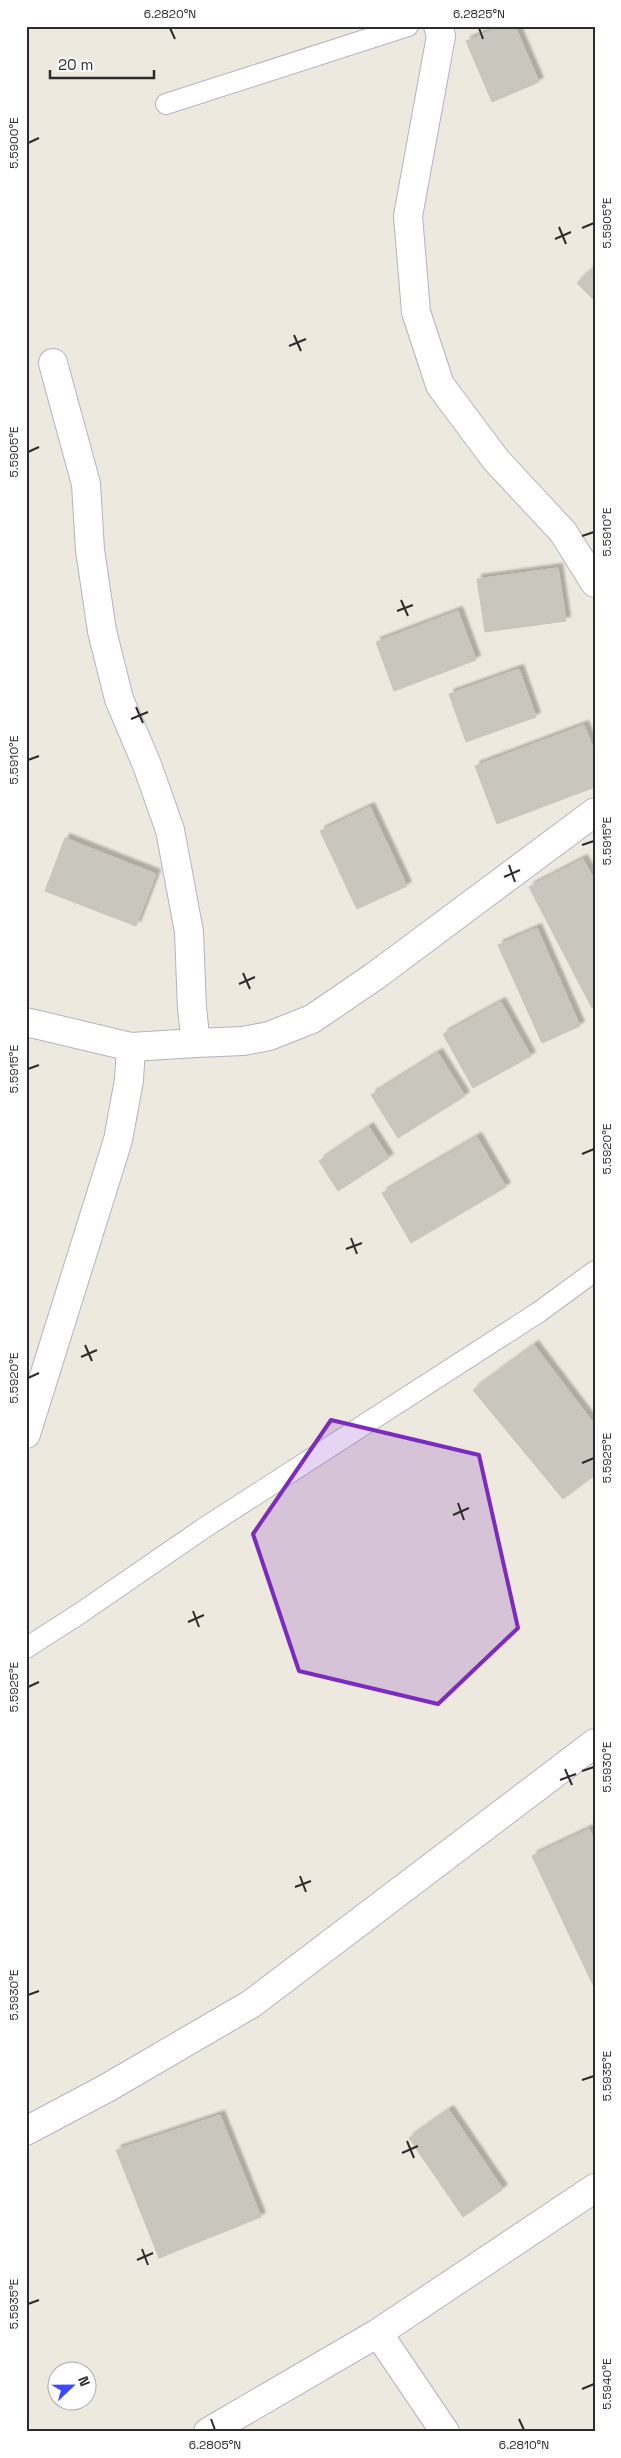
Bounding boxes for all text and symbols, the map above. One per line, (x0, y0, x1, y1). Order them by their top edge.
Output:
text: 6.2820°N (144, 6, 196, 22)
text: 6.2825°N (453, 6, 505, 22)
scale bar (50, 48, 154, 80)
text: 20 m (58, 55, 93, 74)
text: 5.5900°E (6, 117, 22, 169)
text: 5.5905°E (599, 197, 615, 248)
text: 5.5905°E (6, 426, 22, 477)
text: 5.5910°E (599, 507, 615, 556)
text: 5.5910°E (6, 735, 22, 784)
text: 5.5915°E (599, 817, 615, 865)
text: 5.5915°E (6, 1045, 22, 1093)
text: 5.5920°E (599, 1123, 615, 1175)
text: 5.5920°E (6, 1352, 22, 1404)
text: 5.5925°E (599, 1433, 615, 1483)
text: 5.5925°E (6, 1662, 22, 1712)
text: 5.5930°E (599, 1741, 615, 1793)
text: 5.5930°E (6, 1969, 22, 2021)
text: 5.5935°E (599, 2051, 615, 2101)
text: 5.5935°E (6, 2279, 22, 2329)
text: 5.5940°E (599, 2358, 615, 2410)
north arrow (48, 2360, 98, 2410)
text: N (74, 2373, 94, 2389)
text: 6.2805°N (189, 2437, 241, 2453)
text: 6.2810°N (499, 2437, 549, 2453)

